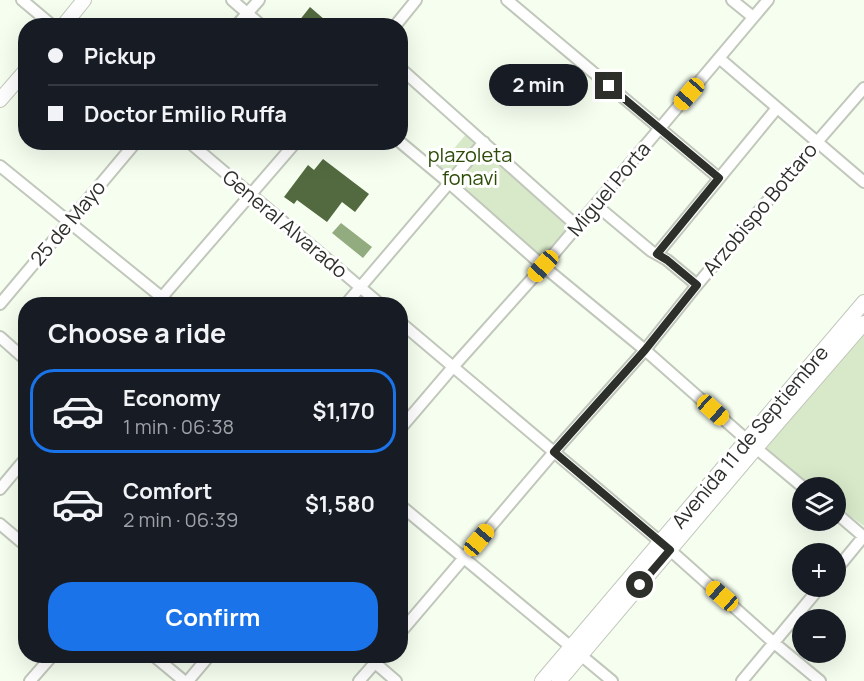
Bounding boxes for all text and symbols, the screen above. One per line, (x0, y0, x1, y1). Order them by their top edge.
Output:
text: Pickup (84, 41, 156, 71)
callout: 2 min (489, 65, 588, 107)
text: 2 min (512, 71, 565, 98)
route end (595, 72, 622, 99)
car (670, 75, 708, 113)
text: Doctor Emilio Ruffa (84, 99, 287, 129)
street label: Miguel Porta (561, 136, 656, 242)
street label: Arzobispo Bottaro (696, 137, 823, 281)
park label: plazoleta fonavi (428, 141, 512, 191)
street label: General Alvarado (217, 163, 354, 284)
street label: 25 de Mayo (24, 174, 111, 271)
car (524, 247, 562, 285)
text: Choose a ride (48, 314, 226, 351)
street label: Avenida 11 de Septiembre (665, 340, 834, 534)
text: Economy (123, 383, 221, 413)
icon: car (51, 384, 105, 438)
car (694, 391, 732, 429)
text: $1,170 (313, 396, 375, 426)
text: 1 min · 06:38 (123, 413, 234, 440)
text: Comfort (123, 476, 212, 506)
icon: car (51, 477, 105, 531)
map controls (792, 477, 846, 663)
button: layers (792, 477, 846, 531)
text: $1,580 (305, 489, 375, 519)
text: 2 min · 06:39 (123, 506, 239, 533)
car (461, 520, 497, 560)
button: + (792, 543, 846, 597)
route start (626, 571, 653, 598)
car (703, 577, 741, 615)
button: Confirm (48, 582, 378, 651)
button: − (792, 609, 846, 663)

